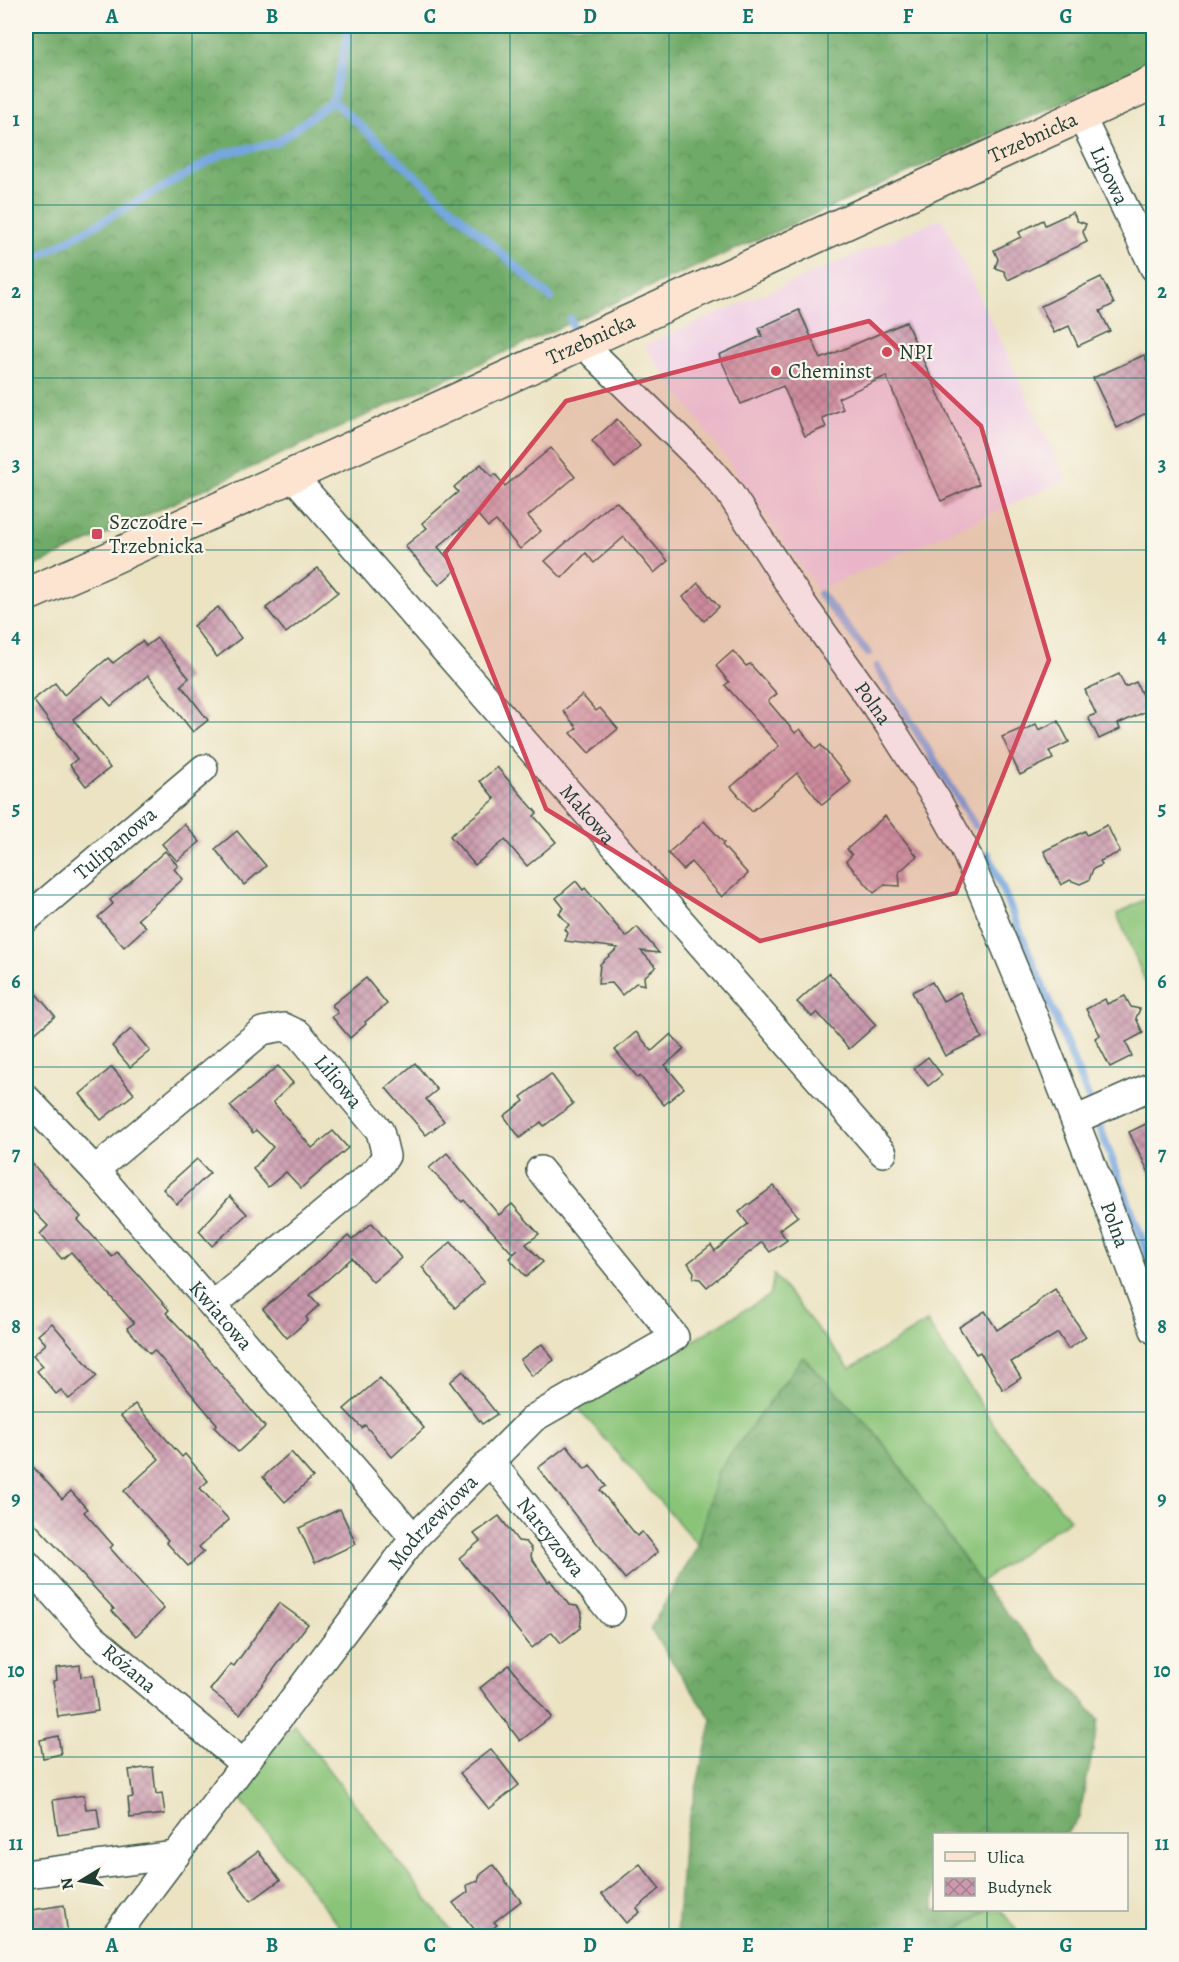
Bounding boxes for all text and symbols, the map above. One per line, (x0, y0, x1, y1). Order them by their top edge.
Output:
text: A (105, 3, 119, 30)
text: B (266, 3, 278, 30)
text: C (424, 3, 436, 30)
text: D (583, 3, 597, 30)
text: E (742, 3, 754, 30)
text: F (903, 3, 914, 30)
text: G (1059, 3, 1073, 30)
street label: Trzebnicka (984, 105, 1082, 170)
text: 1 (12, 106, 20, 133)
text: 1 (1158, 106, 1166, 133)
street label: Lipowa (1084, 141, 1136, 210)
text: 2 (11, 278, 21, 305)
text: 2 (1157, 278, 1167, 305)
street label: Trzebnicka (542, 307, 640, 372)
place label: NPI (899, 338, 933, 366)
marker: NPI (880, 345, 894, 359)
place label: Cheminst (788, 357, 872, 385)
marker: Cheminst (769, 364, 783, 378)
text: 3 (12, 451, 20, 478)
text: 3 (1158, 451, 1166, 478)
place label: Szczodre – Trzebnicka (109, 508, 204, 560)
marker: Szczodre – Trzebnicka (90, 527, 104, 541)
text: 4 (11, 623, 21, 650)
text: 4 (1157, 623, 1167, 650)
street label: Polna (848, 675, 898, 731)
street label: Makowa (554, 778, 622, 851)
text: 5 (12, 795, 20, 822)
text: 5 (1158, 795, 1166, 822)
street label: Tulipanowa (68, 800, 163, 886)
text: 6 (11, 968, 21, 995)
text: 6 (1157, 968, 1167, 995)
street label: Liliowa (308, 1049, 369, 1114)
text: 7 (12, 1140, 21, 1167)
text: 7 (1158, 1140, 1167, 1167)
street label: Polna (1094, 1197, 1136, 1252)
street label: Kwiatowa (183, 1274, 259, 1357)
text: 8 (11, 1313, 21, 1340)
text: 8 (1157, 1313, 1167, 1340)
street label: Modrzewiowa (381, 1468, 484, 1576)
text: 9 (11, 1485, 21, 1512)
text: 9 (1157, 1485, 1167, 1512)
street label: Narcyzowa (510, 1491, 592, 1583)
street label: Różana (96, 1637, 163, 1700)
text: 10 (7, 1657, 25, 1684)
text: 10 (1153, 1657, 1171, 1684)
text: 11 (9, 1830, 23, 1857)
text: 11 (1155, 1830, 1169, 1857)
legend (933, 1833, 1128, 1911)
text: Ulica (987, 1845, 1025, 1869)
north arrow (51, 1851, 111, 1911)
text: Budynek (987, 1875, 1052, 1899)
text: N (55, 1876, 79, 1891)
text: A (105, 1932, 119, 1959)
text: B (266, 1932, 278, 1959)
text: C (424, 1932, 436, 1959)
text: D (583, 1932, 597, 1959)
text: E (742, 1932, 754, 1959)
text: F (903, 1932, 914, 1959)
text: G (1059, 1932, 1073, 1959)

